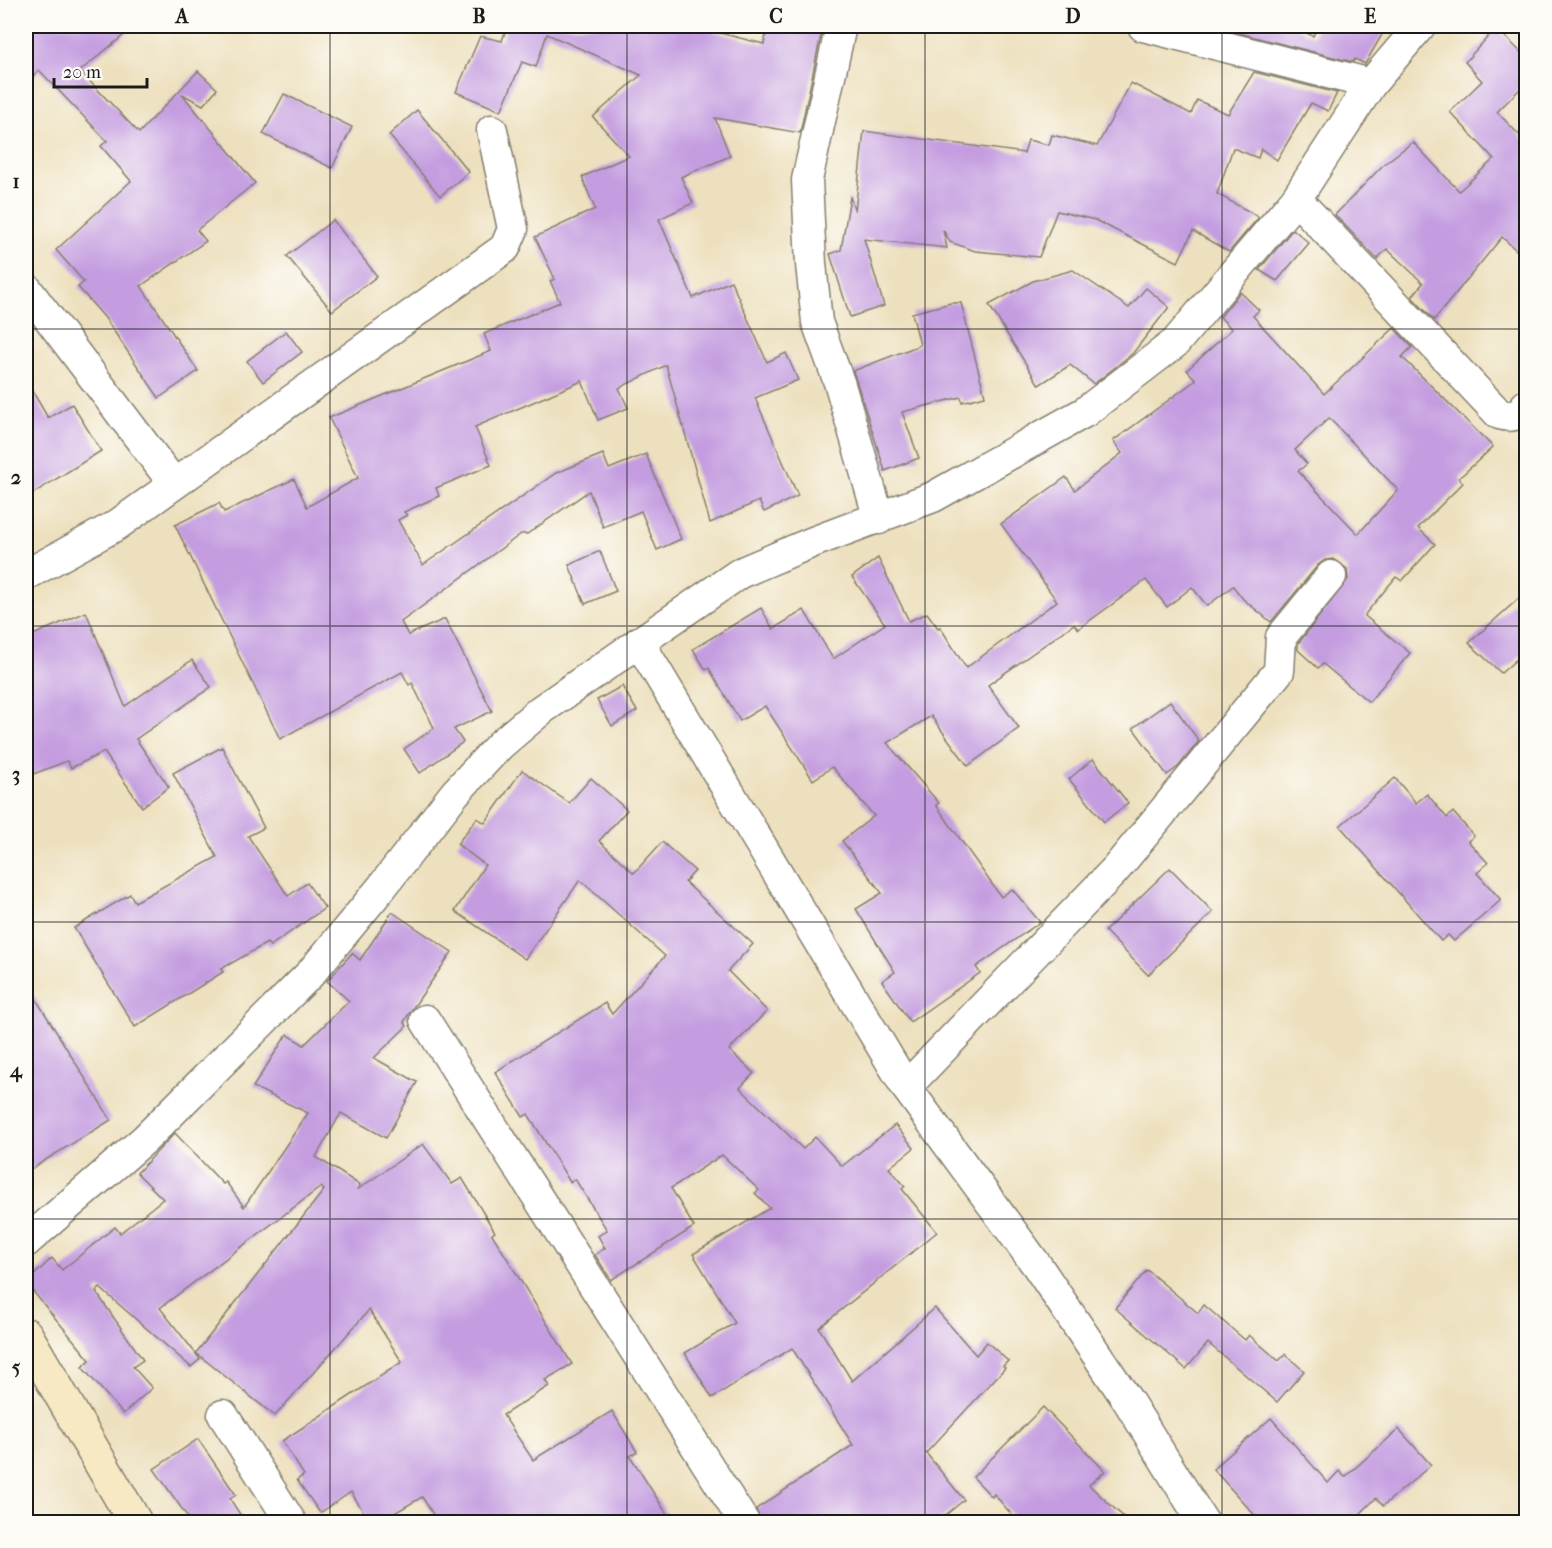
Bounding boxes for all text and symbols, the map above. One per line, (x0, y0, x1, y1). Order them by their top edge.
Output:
text: A (174, 5, 190, 28)
text: B (472, 5, 486, 28)
text: C (769, 5, 783, 28)
text: D (1065, 5, 1081, 28)
text: E (1364, 5, 1376, 28)
scale bar (54, 51, 147, 89)
text: 20 m (63, 62, 101, 83)
text: 1 (12, 170, 20, 193)
text: 2 (11, 466, 21, 489)
text: 3 (12, 763, 20, 786)
text: 4 (9, 1059, 23, 1083)
text: 5 (12, 1356, 21, 1379)

